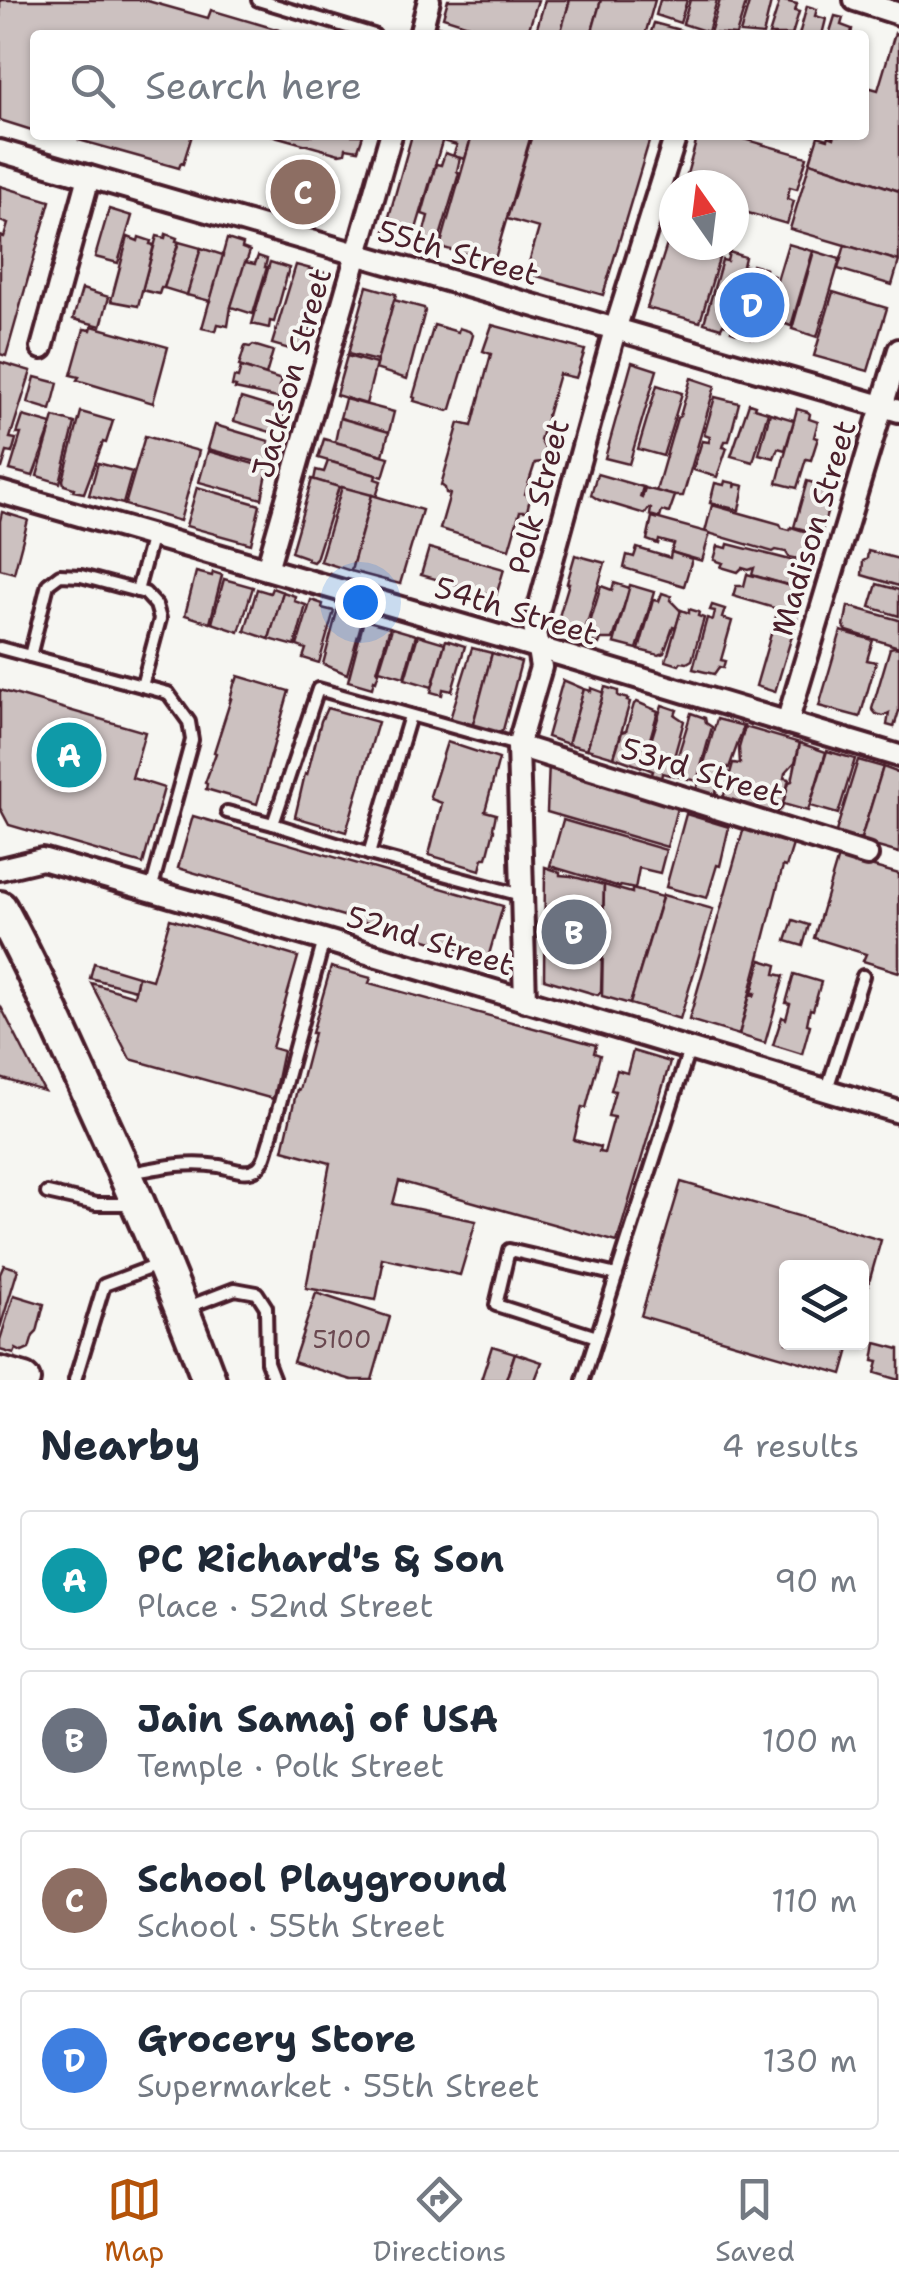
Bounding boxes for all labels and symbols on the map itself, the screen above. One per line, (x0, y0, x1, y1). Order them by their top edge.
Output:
pin: C (270, 154, 336, 230)
north arrow (659, 170, 749, 260)
street label: 55th Street (373, 210, 543, 295)
street label: Jackson Street (242, 263, 341, 483)
pin: D (720, 268, 784, 342)
street label: Polk Street (498, 415, 579, 579)
street label: Madison Street (761, 415, 866, 641)
street label: 54th Street (430, 566, 603, 655)
your location (335, 577, 386, 628)
pin: A (36, 718, 102, 792)
street label: 53rd Street (616, 727, 788, 816)
pin: B (542, 894, 606, 970)
street label: 52nd Street (342, 896, 519, 985)
house number: 5100 (313, 1322, 371, 1356)

